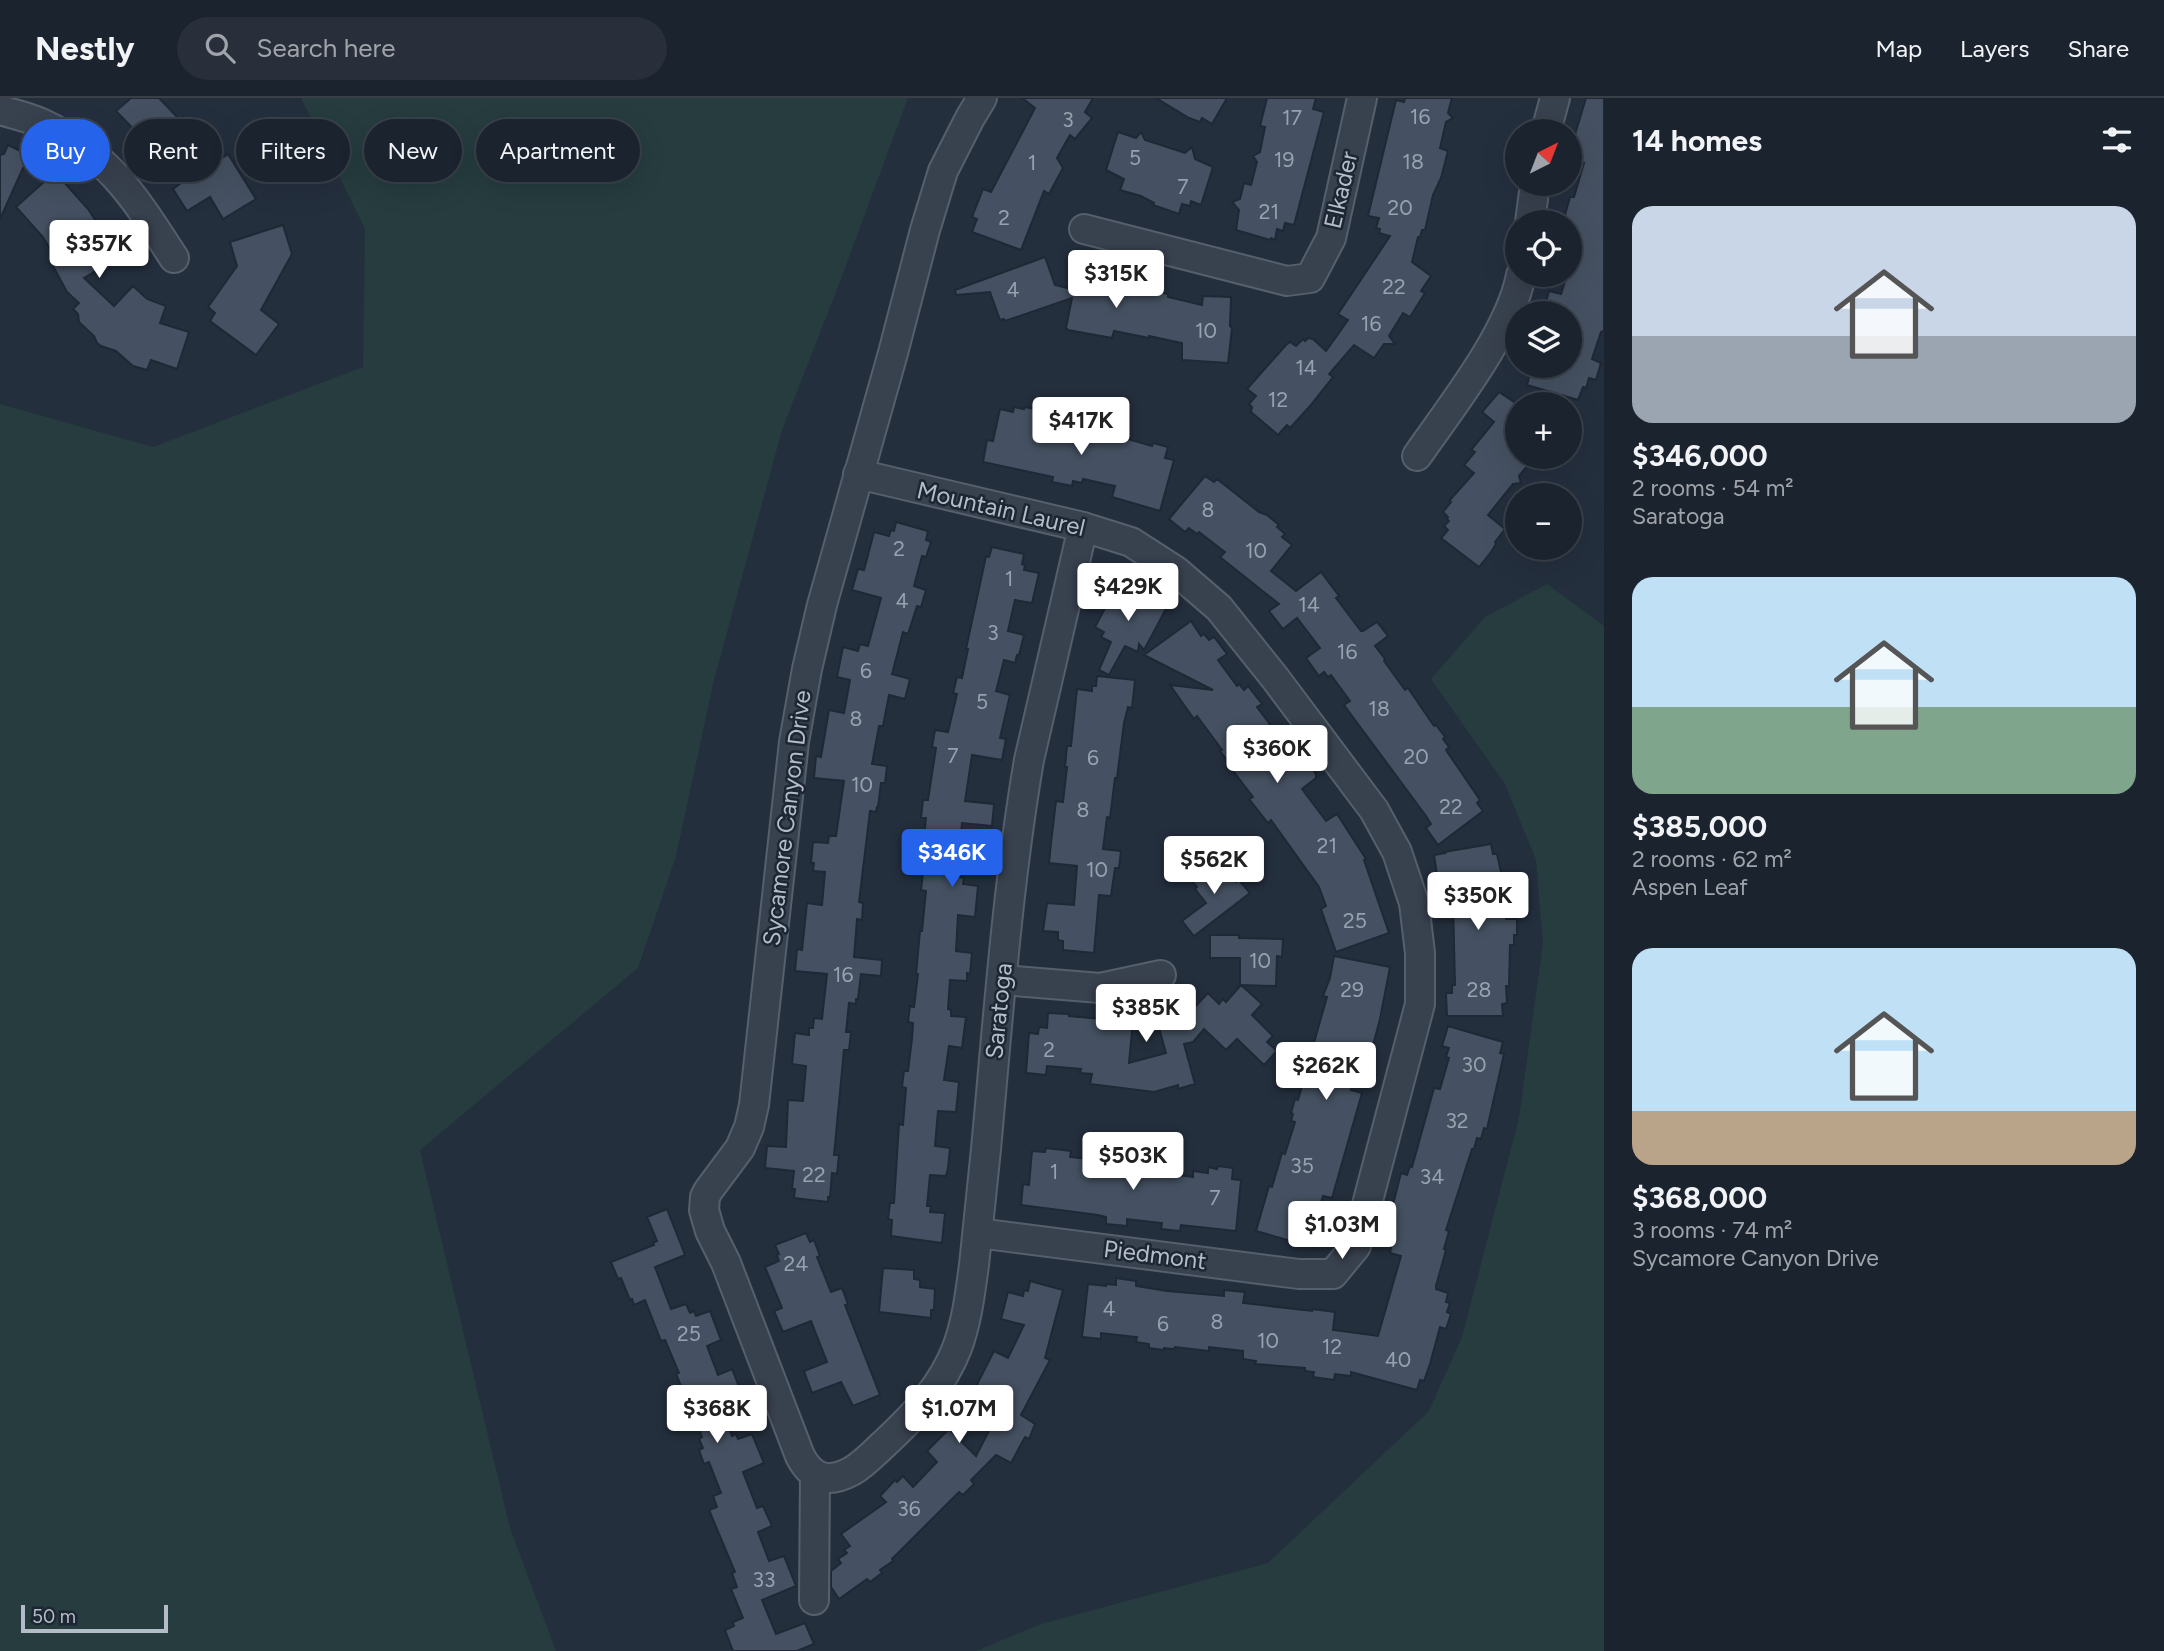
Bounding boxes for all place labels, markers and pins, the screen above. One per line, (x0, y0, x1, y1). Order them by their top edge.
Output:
pin: $357K (50, 220, 148, 280)
pin: $315K (1067, 250, 1165, 310)
pin: $417K (1032, 398, 1130, 457)
pin: $429K (1079, 564, 1177, 623)
pin: $360K (1228, 726, 1326, 785)
pin: $346K (903, 830, 1001, 889)
pin: $562K (1165, 836, 1263, 896)
pin: $350K (1429, 872, 1527, 932)
pin: $385K (1097, 984, 1195, 1044)
pin: $262K (1277, 1042, 1375, 1102)
pin: $503K (1084, 1132, 1182, 1192)
pin: $1.03M (1285, 1202, 1399, 1261)
pin: $368K (668, 1386, 766, 1445)
pin: $1.07M (902, 1386, 1016, 1445)

